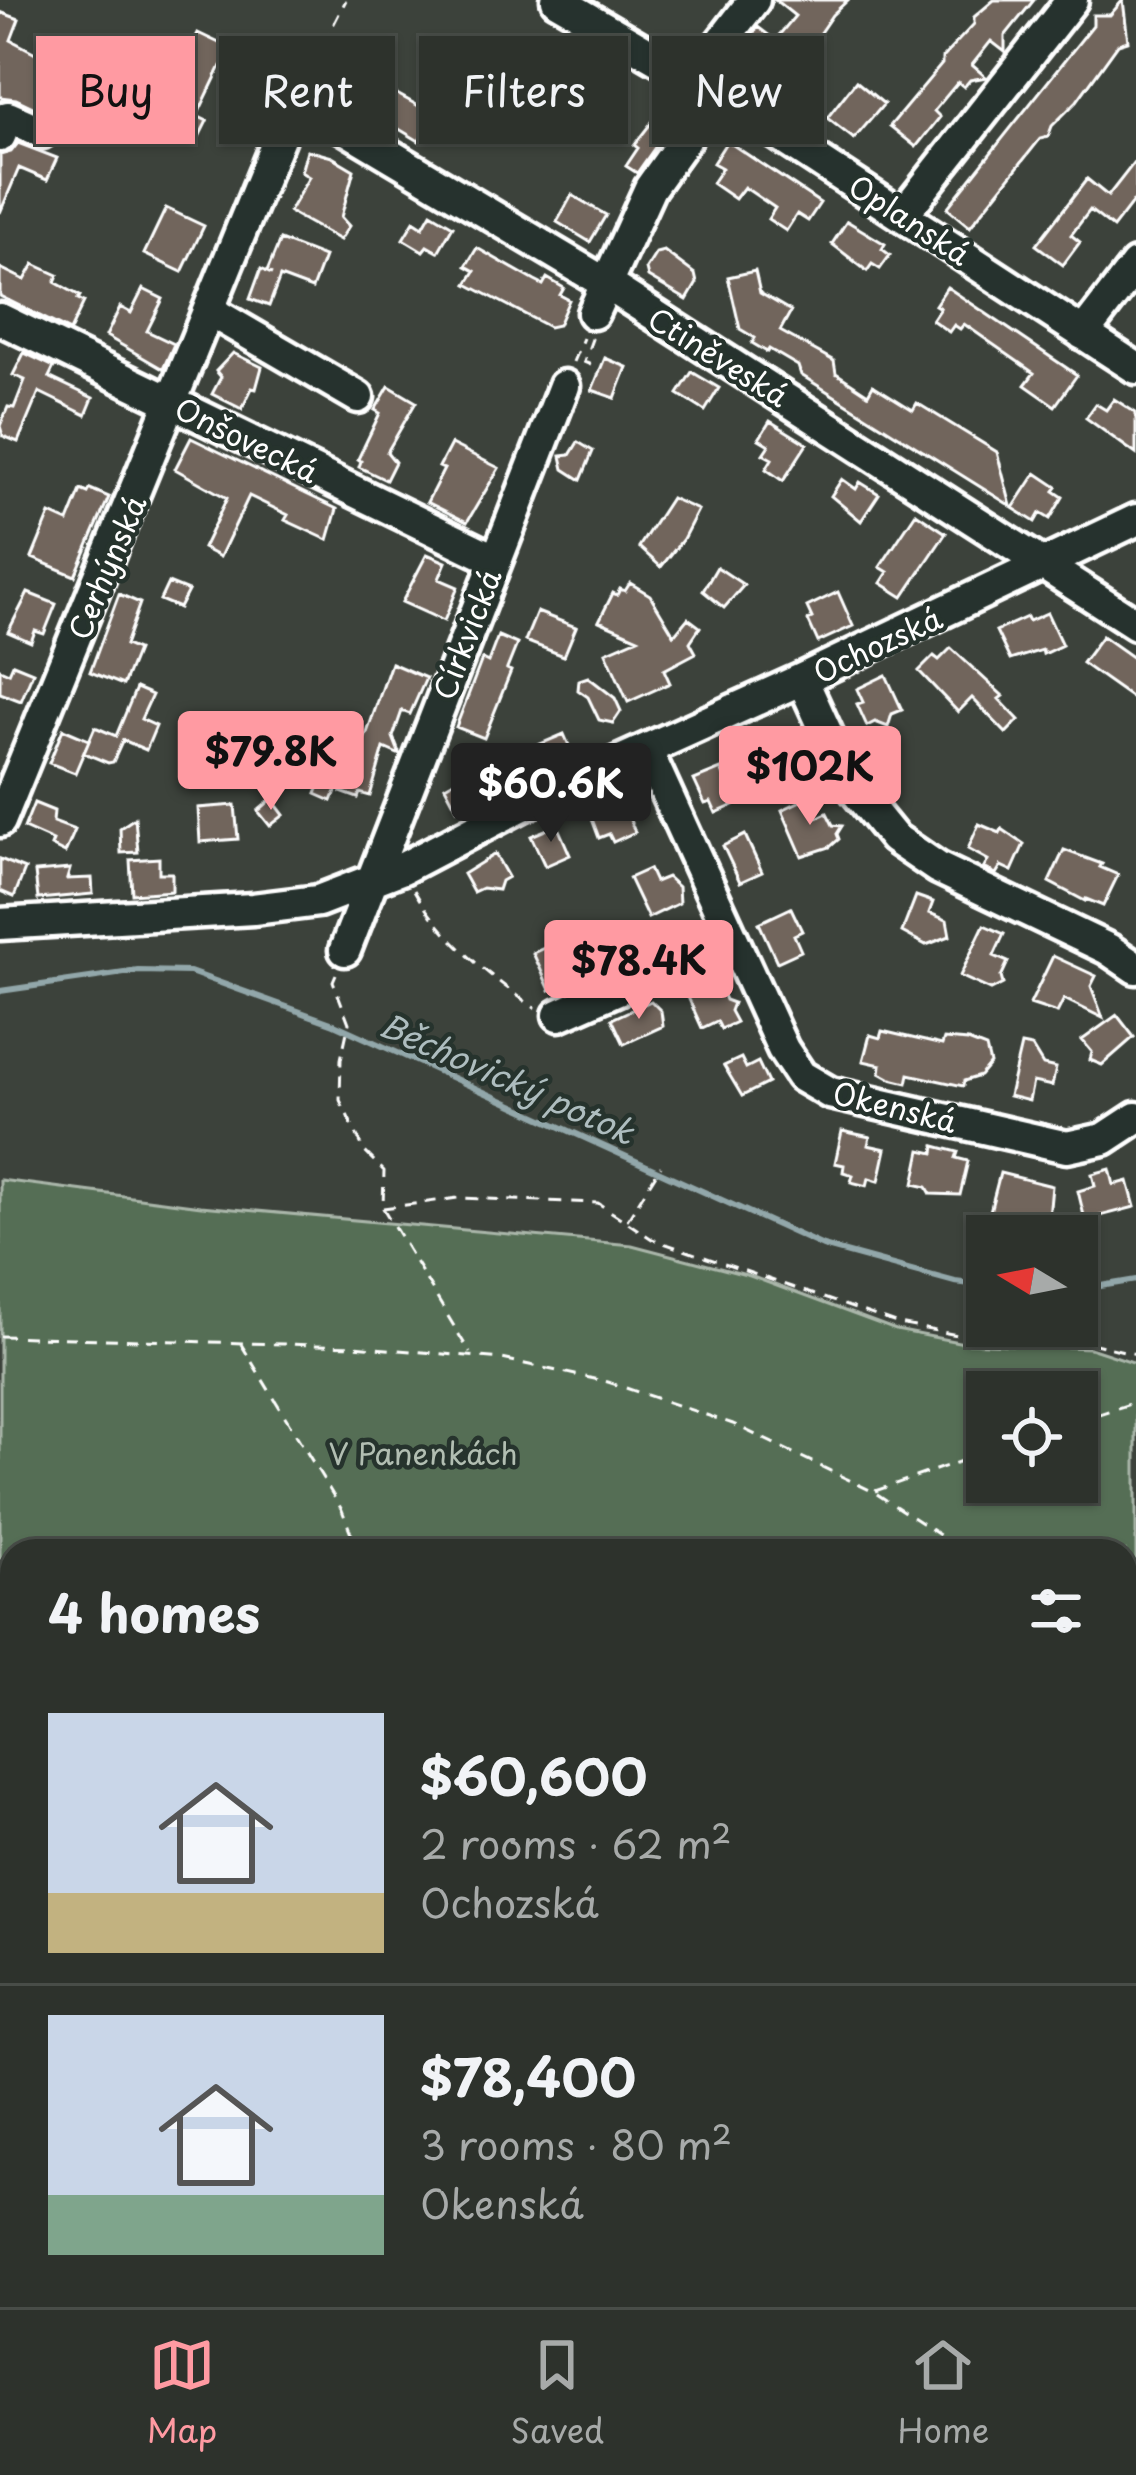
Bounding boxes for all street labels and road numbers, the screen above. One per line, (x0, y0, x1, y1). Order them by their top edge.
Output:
street label: Oplanská (840, 163, 980, 275)
street label: Ctiněveská (640, 295, 798, 417)
street label: Onšovecká (168, 385, 327, 493)
street label: Cerhýnská (55, 488, 157, 646)
street label: Církvická (420, 562, 512, 706)
street label: Ochozská (805, 594, 949, 693)
street label: Okenská (828, 1069, 962, 1143)

